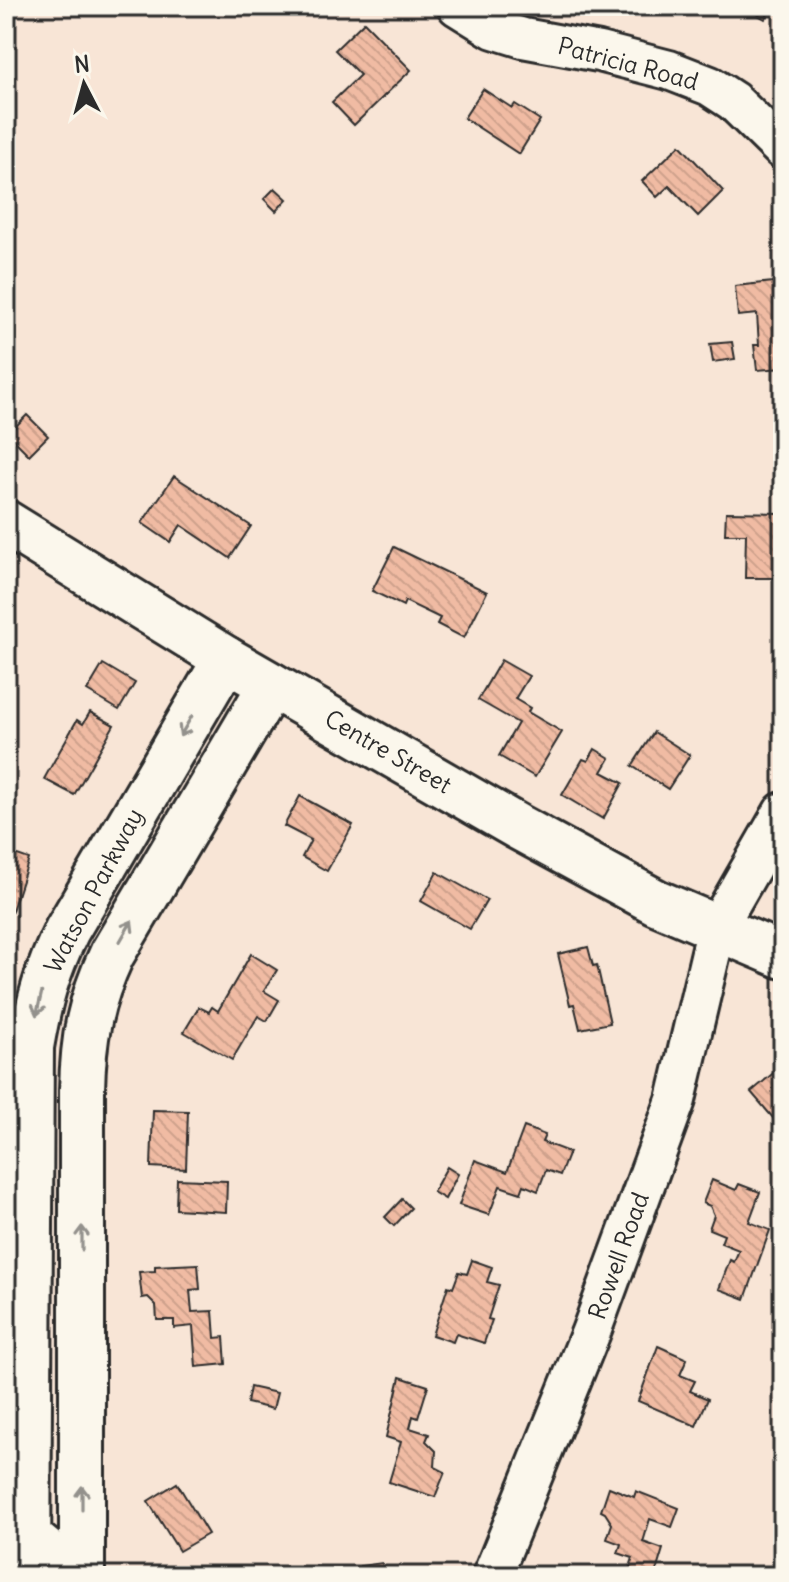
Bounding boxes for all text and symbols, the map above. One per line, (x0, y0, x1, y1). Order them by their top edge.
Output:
street label: Patricia Road (555, 30, 702, 96)
north arrow (44, 44, 124, 124)
text: N (73, 49, 91, 79)
street label: Centre Street (320, 703, 457, 800)
one-way arrow (178, 714, 194, 737)
street label: Watson Parkway (37, 803, 149, 978)
one-way arrow (118, 920, 134, 943)
one-way arrow (31, 991, 46, 1017)
street label: Rowell Road (581, 1188, 655, 1323)
one-way arrow (74, 1225, 90, 1252)
one-way arrow (74, 1485, 90, 1512)

